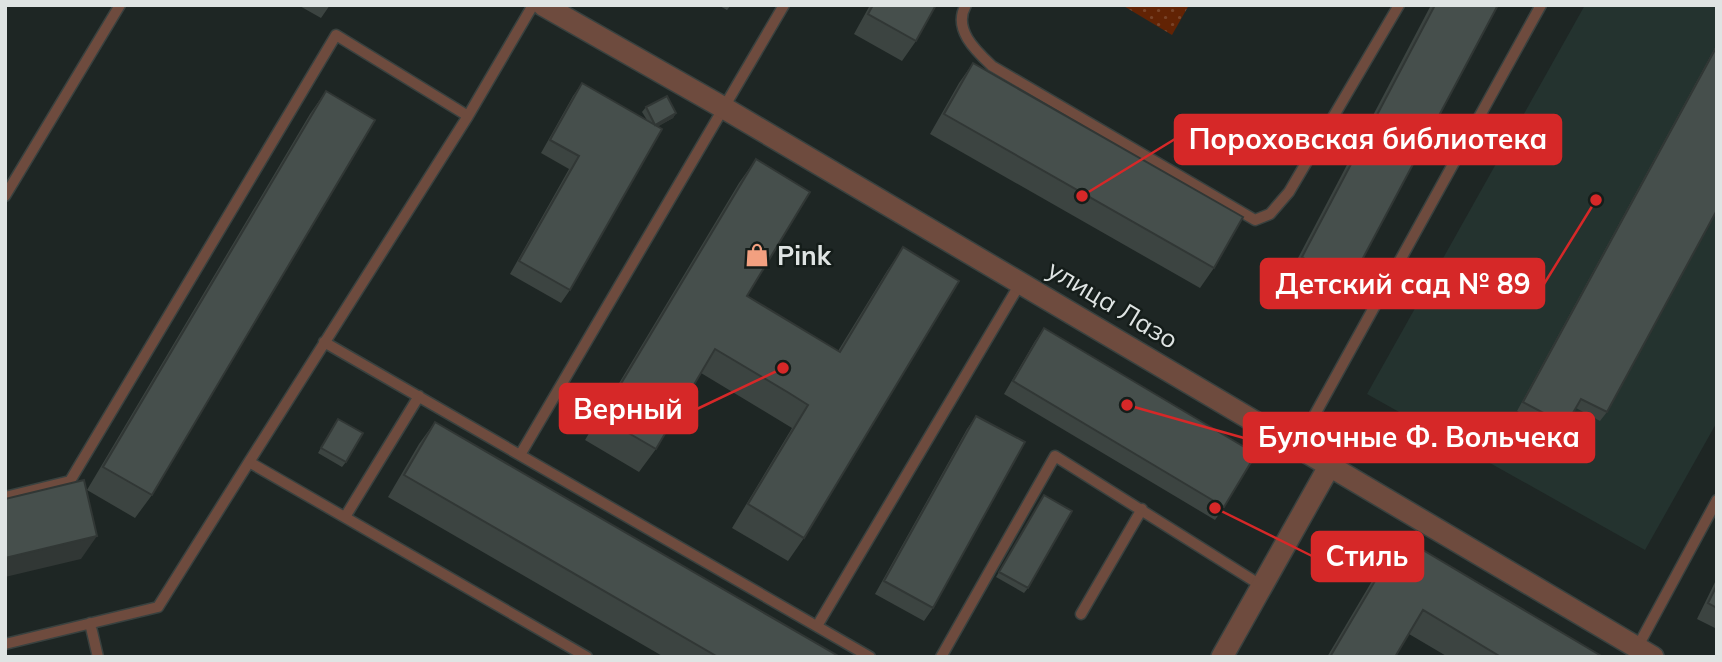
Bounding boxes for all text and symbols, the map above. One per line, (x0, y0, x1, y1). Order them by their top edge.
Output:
callout: Пороховская библиотека (1175, 115, 1561, 164)
text: Пороховская библиотека (1189, 121, 1547, 156)
place label: Pink (777, 239, 832, 272)
shop icon: Pink (743, 241, 771, 269)
street label: улица Лазо (1042, 252, 1184, 356)
callout: Детский сад № 89 (1261, 259, 1544, 308)
text: Детский сад № 89 (1276, 266, 1530, 301)
callout: Верный (560, 384, 697, 433)
text: Верный (573, 391, 683, 426)
callout: Булочные Ф. Вольчека (1244, 413, 1594, 462)
text: Булочные Ф. Вольчека (1258, 419, 1580, 454)
callout: Стиль (1312, 532, 1423, 581)
text: Стиль (1326, 538, 1408, 573)

